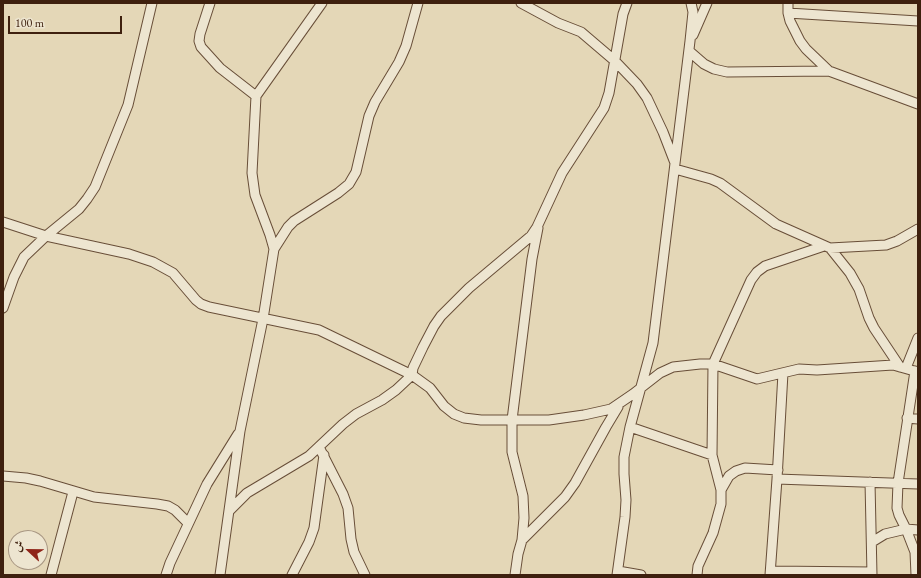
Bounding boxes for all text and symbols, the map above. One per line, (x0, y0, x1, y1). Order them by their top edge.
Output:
scale bar (10, 8, 124, 34)
text: 100 m (15, 15, 44, 31)
north arrow (8, 530, 48, 570)
text: ش (9, 538, 26, 554)

